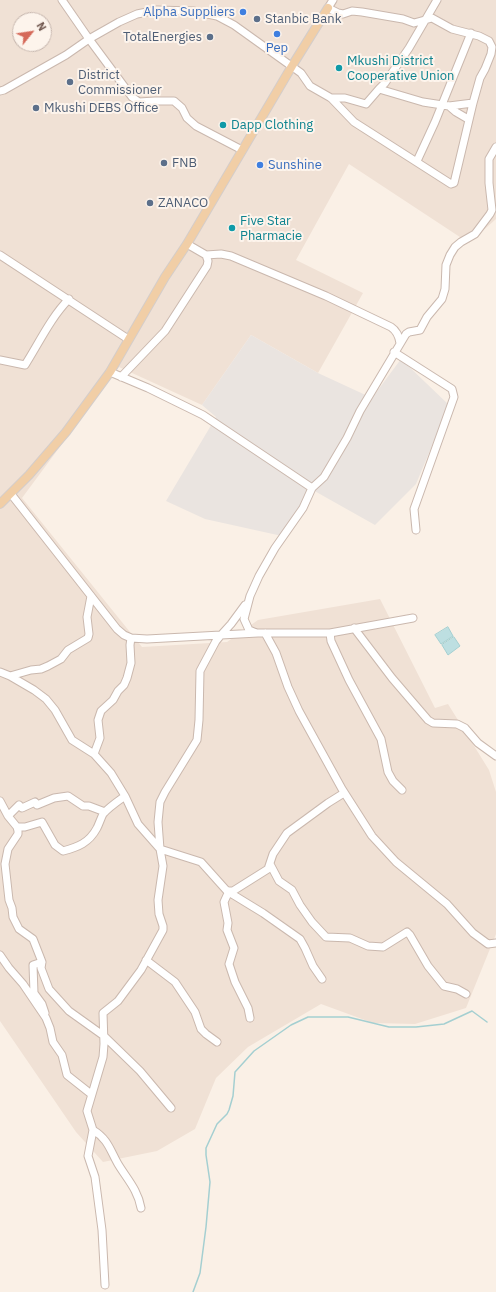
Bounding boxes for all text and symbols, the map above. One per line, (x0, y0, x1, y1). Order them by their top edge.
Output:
place label: Alpha Suppliers (143, 4, 235, 20)
marker: Alpha Suppliers (238, 7, 248, 17)
place label: Stanbic Bank (265, 11, 342, 27)
north arrow (12, 12, 52, 52)
marker: Stanbic Bank (252, 14, 262, 24)
text: N (33, 20, 50, 33)
place label: TotalEnergies (123, 29, 202, 45)
marker: Pep (272, 29, 282, 39)
marker: TotalEnergies (205, 32, 215, 42)
place label: Pep (266, 40, 288, 56)
place label: Mkushi District Cooperative Union (347, 53, 454, 84)
marker: Mkushi District Cooperative Union (334, 63, 344, 73)
place label: District Commissioner (78, 67, 162, 98)
marker: District Commissioner (65, 77, 75, 87)
place label: Mkushi DEBS Office (44, 100, 158, 116)
marker: Mkushi DEBS Office (31, 103, 41, 113)
place label: Dapp Clothing (231, 117, 313, 133)
marker: Dapp Clothing (218, 120, 228, 130)
place label: FNB (172, 155, 197, 171)
place label: Sunshine (268, 157, 322, 173)
marker: FNB (159, 158, 169, 168)
marker: Sunshine (255, 160, 265, 170)
place label: ZANACO (158, 195, 208, 211)
marker: ZANACO (145, 198, 155, 208)
place label: Five Star Pharmacie (240, 213, 302, 244)
marker: Five Star Pharmacie (227, 223, 237, 233)

